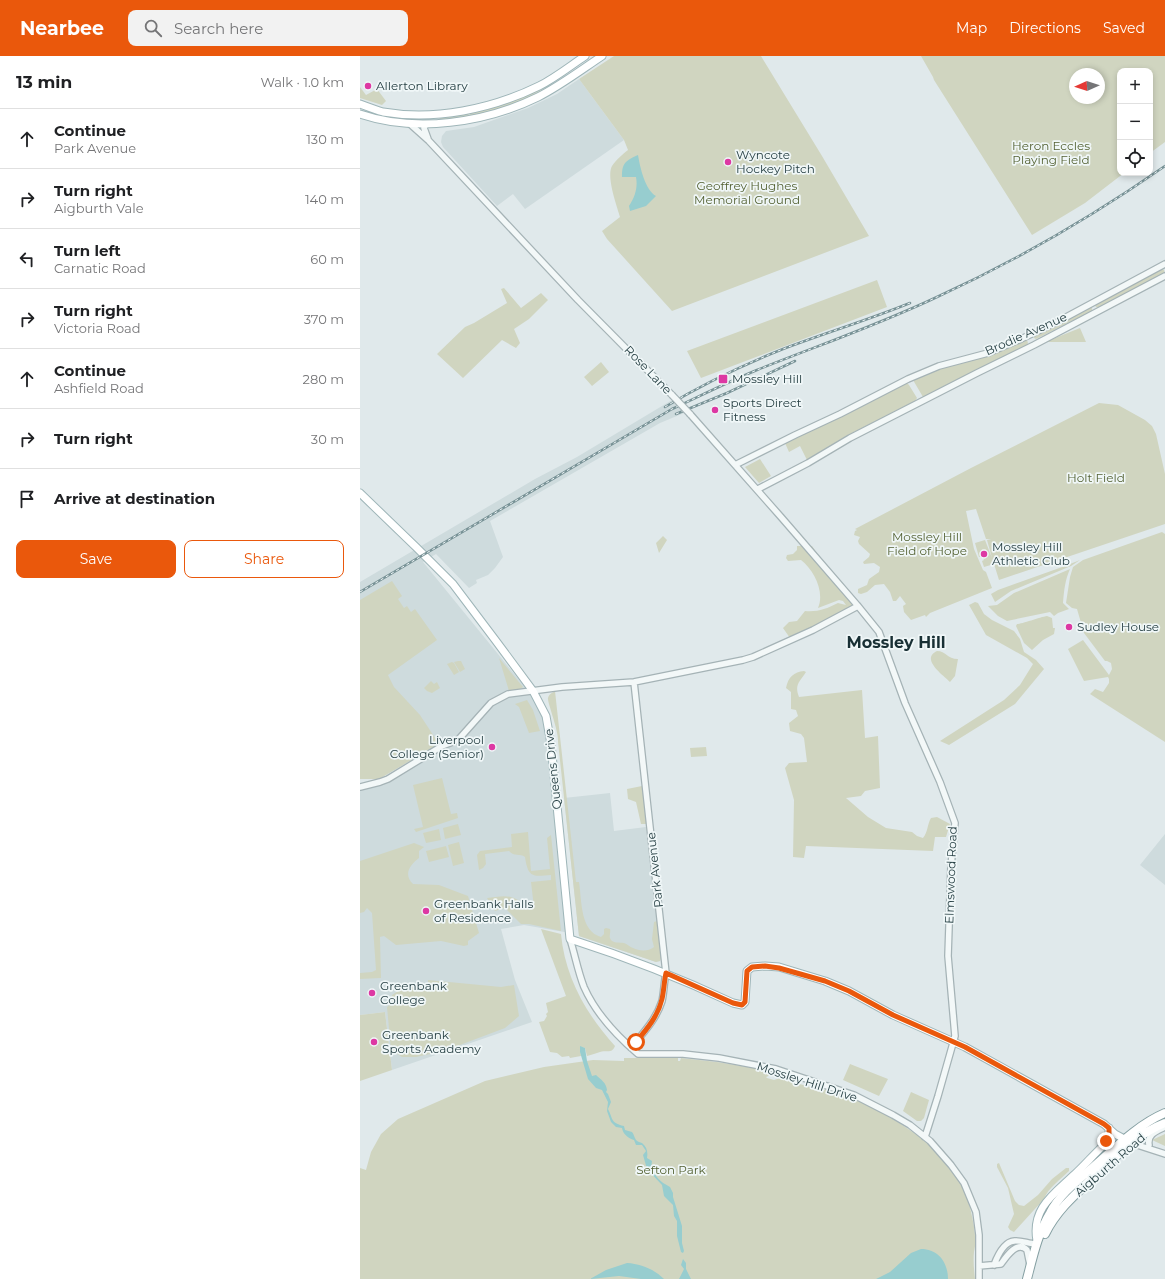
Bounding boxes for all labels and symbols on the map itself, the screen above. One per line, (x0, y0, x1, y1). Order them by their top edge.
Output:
north arrow (1069, 68, 1105, 104)
place label: Allerton Library (376, 78, 468, 93)
marker: Allerton Library (363, 81, 373, 91)
park label: Heron Eccles Playing Field (1012, 138, 1090, 167)
place label: Wyncote Hockey Pitch (736, 147, 815, 176)
marker: Wyncote Hockey Pitch (723, 157, 733, 167)
park label: Geoffrey Hughes Memorial Ground (694, 178, 800, 207)
street label: Brodie Avenue (982, 309, 1069, 358)
street label: Rose Lane (621, 342, 675, 397)
place label: Mossley Hill (732, 371, 802, 386)
marker: Mossley Hill (717, 373, 729, 385)
place label: Sports Direct Fitness (723, 395, 802, 424)
marker: Sports Direct Fitness (710, 405, 720, 415)
park label: Holt Field (1067, 470, 1125, 485)
park label: Mossley Hill Field of Hope (887, 529, 967, 558)
place label: Mossley Hill Athletic Club (992, 539, 1070, 568)
marker: Mossley Hill Athletic Club (979, 549, 989, 559)
place label: Sudley House (1077, 619, 1159, 634)
marker: Sudley House (1064, 622, 1074, 632)
district label: Mossley Hill (846, 633, 946, 652)
street label: Queens Drive (541, 728, 564, 810)
place label: Liverpool College (Senior) (390, 732, 484, 761)
marker: Liverpool College (Senior) (487, 742, 497, 752)
street label: Elmswood Road (941, 826, 960, 924)
street label: Park Avenue (643, 832, 666, 909)
place label: Greenbank Halls of Residence (434, 896, 533, 925)
marker: Greenbank Halls of Residence (421, 906, 431, 916)
place label: Greenbank College (380, 978, 448, 1007)
marker: Greenbank College (367, 988, 377, 998)
place label: Greenbank Sports Academy (382, 1027, 481, 1056)
route start (627, 1033, 645, 1051)
marker: Greenbank Sports Academy (369, 1037, 379, 1047)
street label: Mossley Hill Drive (755, 1058, 859, 1105)
street label: Aigburth Road (1071, 1130, 1148, 1199)
route end (1097, 1132, 1115, 1150)
park label: Sefton Park (636, 1162, 707, 1177)

